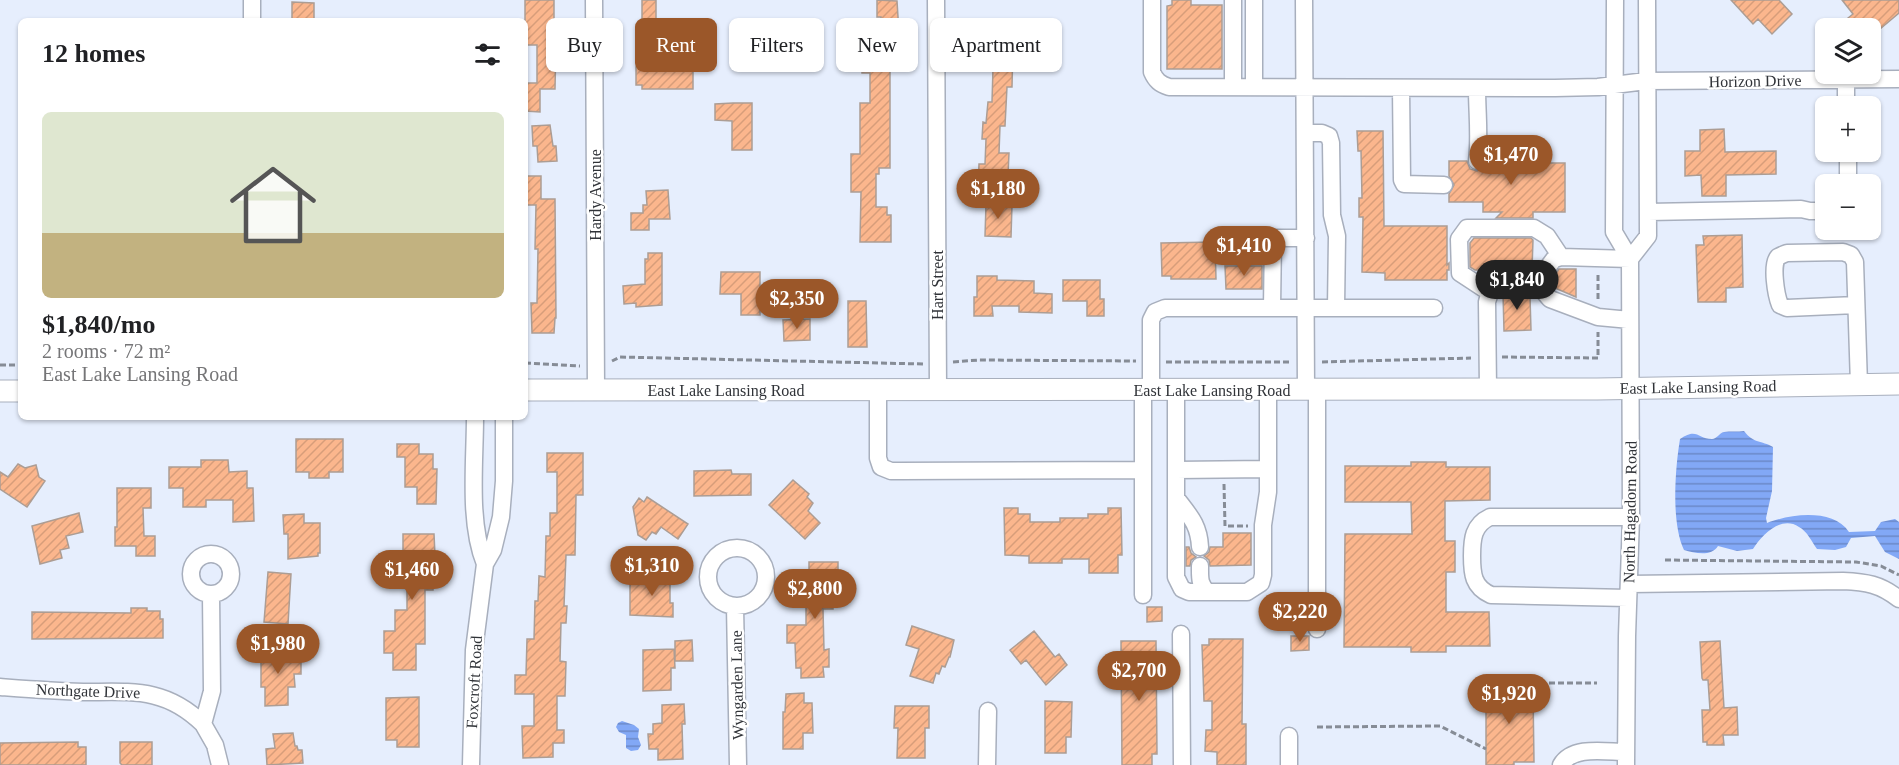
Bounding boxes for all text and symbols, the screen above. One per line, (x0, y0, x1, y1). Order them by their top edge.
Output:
chip: Buy (546, 18, 623, 72)
chip: Rent (635, 18, 717, 72)
chip: Filters (729, 18, 824, 72)
chip: New (836, 18, 918, 72)
chip: Apartment (930, 18, 1062, 72)
map controls (1815, 18, 1881, 240)
button: layers (1815, 18, 1881, 84)
icon: filters (471, 38, 504, 71)
text: 12 homes (42, 39, 145, 68)
street label: Horizon Drive (1708, 72, 1802, 90)
button: + (1815, 96, 1881, 162)
pin: $1,470 (1462, 135, 1560, 186)
text: $1,470 (1484, 143, 1539, 165)
street label: Hardy Avenue (587, 149, 605, 241)
icon: home (219, 151, 327, 259)
pin: $1,180 (949, 169, 1047, 220)
button: − (1815, 174, 1881, 240)
text: $1,180 (971, 177, 1026, 199)
pin: $1,410 (1195, 226, 1293, 277)
text: $1,410 (1217, 234, 1272, 256)
street label: Hart Street (929, 250, 946, 320)
pin: $1,840 (1468, 260, 1566, 311)
text: $1,840 (1490, 268, 1545, 290)
pin: $2,350 (748, 279, 846, 330)
text: $2,350 (770, 287, 825, 309)
text: $1,840/mo (42, 310, 155, 339)
text: 2 rooms · 72 m² (42, 340, 170, 362)
text: East Lake Lansing Road (42, 363, 238, 385)
street label: East Lake Lansing Road (1619, 377, 1777, 398)
street label: East Lake Lansing Road (648, 382, 804, 400)
street label: East Lake Lansing Road (1134, 382, 1290, 400)
street label: North Hagadorn Road (1620, 441, 1641, 583)
pin: $1,310 (603, 546, 701, 597)
pin: $1,460 (363, 550, 461, 601)
text: $1,310 (625, 554, 680, 576)
text: $1,460 (385, 558, 440, 580)
pin: $2,800 (766, 569, 864, 620)
text: $2,800 (788, 577, 843, 599)
pin: $2,220 (1251, 592, 1349, 643)
text: $2,220 (1273, 600, 1328, 622)
pin: $1,980 (229, 624, 327, 675)
street label: Wyngarden Lane (728, 630, 747, 740)
text: $1,980 (251, 632, 306, 654)
street label: Foxcroft Road (463, 635, 485, 729)
pin: $2,700 (1090, 651, 1188, 702)
text: $2,700 (1112, 659, 1167, 681)
pin: $1,920 (1460, 674, 1558, 725)
street label: Northgate Drive (35, 681, 140, 702)
text: $1,920 (1482, 682, 1537, 704)

